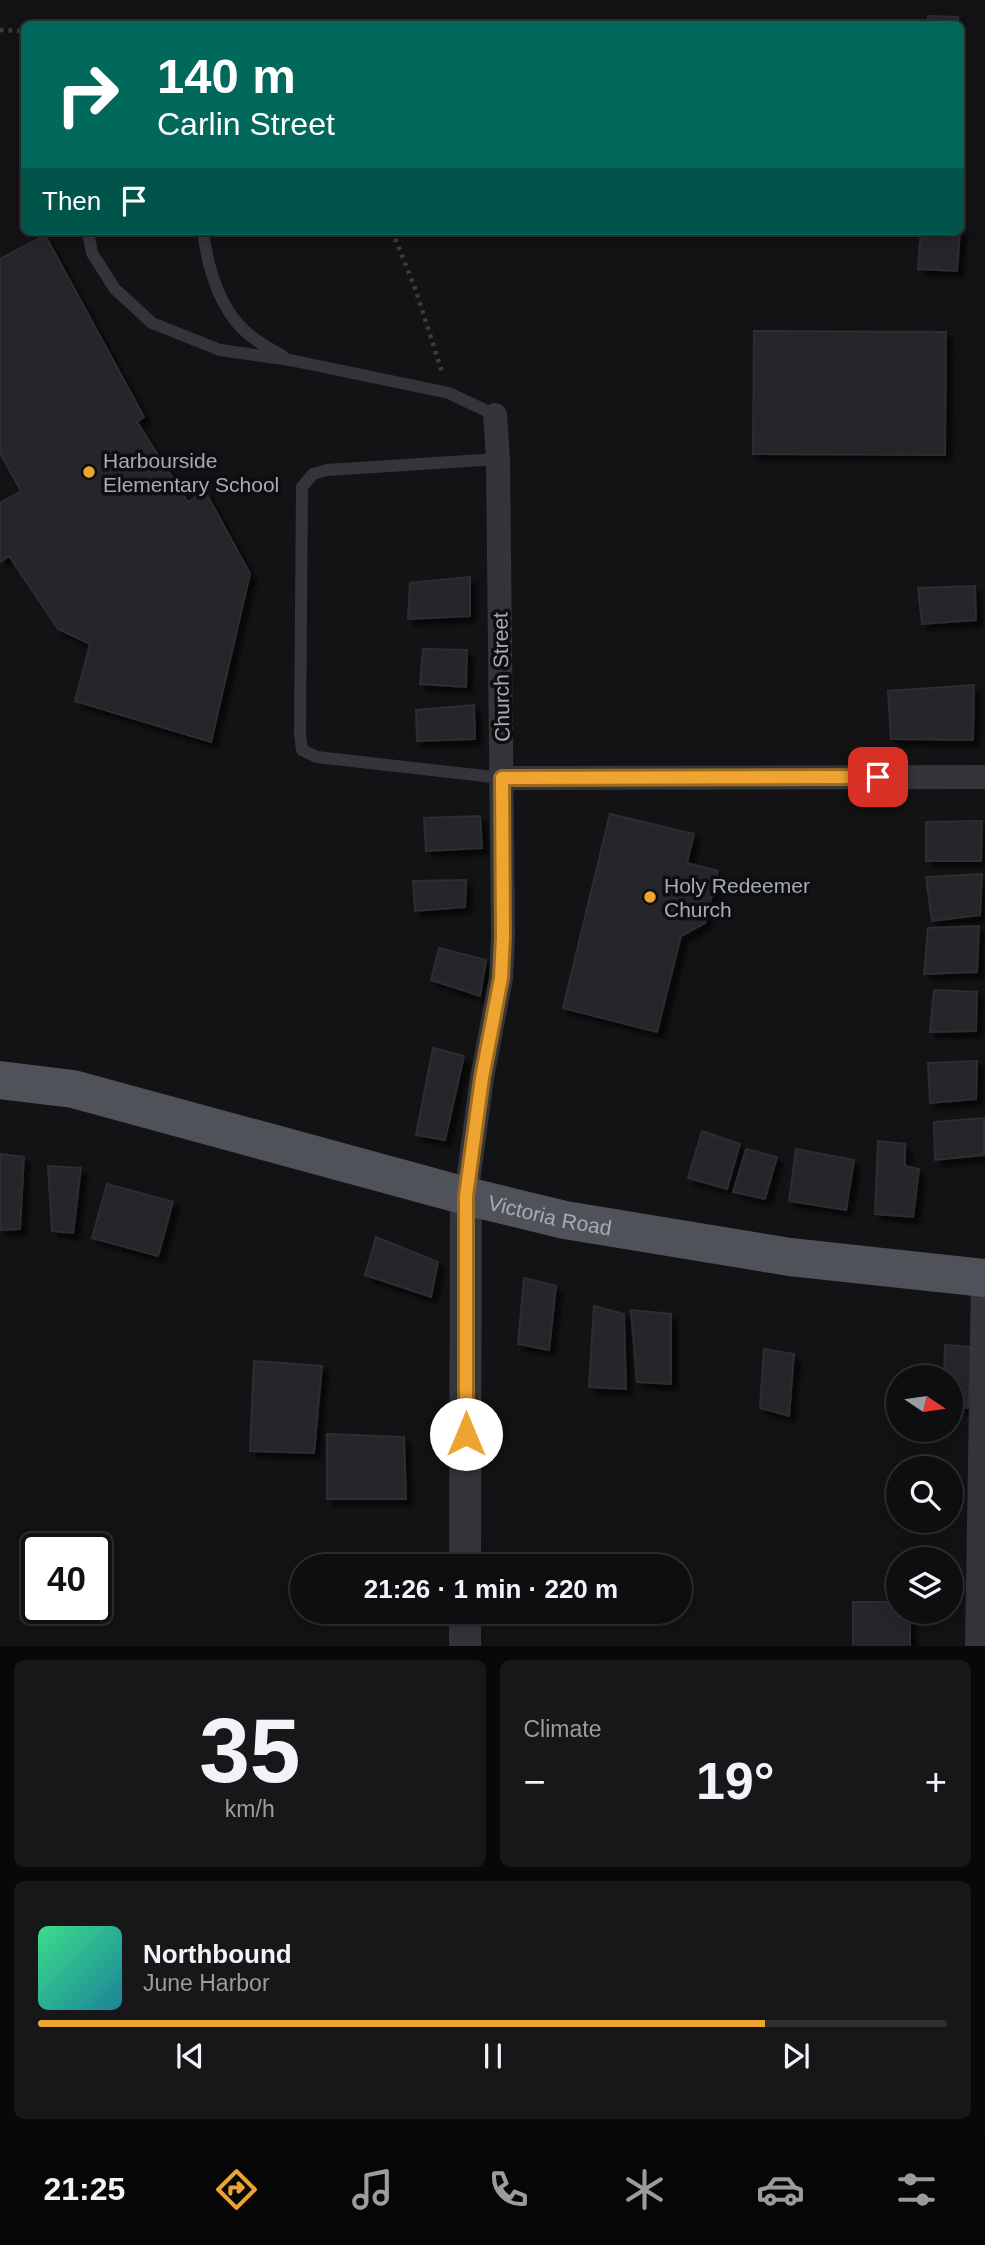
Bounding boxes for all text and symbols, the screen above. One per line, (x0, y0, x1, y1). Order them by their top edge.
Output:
icon: right (42, 49, 133, 140)
text: 140 m (157, 49, 296, 103)
text: Carlin Street (157, 106, 335, 142)
icon: arrive (115, 182, 153, 220)
text: Then (42, 186, 101, 216)
place label: Harbourside Elementary School (103, 449, 279, 496)
marker: Harbourside Elementary School (81, 464, 97, 480)
street label: Church Street (488, 612, 514, 742)
pin (848, 747, 908, 807)
icon: arrive (859, 758, 897, 796)
place label: Holy Redeemer Church (664, 874, 810, 921)
marker: Holy Redeemer Church (642, 889, 658, 905)
street label: Victoria Road (486, 1190, 613, 1239)
north arrow (886, 1365, 962, 1442)
map controls (886, 1365, 963, 1624)
position arrow (429, 1397, 503, 1471)
button: search (886, 1456, 963, 1533)
speed limit sign: 40 (21, 1533, 112, 1624)
button: layers (886, 1547, 963, 1624)
text: 21:26 · 1 min · 220 m (364, 1574, 618, 1604)
text: 35 (199, 1700, 300, 1801)
text: Climate (524, 1716, 601, 1742)
text: 19° (696, 1752, 775, 1810)
text: − (524, 1761, 546, 1803)
text: + (925, 1761, 947, 1803)
text: km/h (225, 1796, 275, 1822)
text: Northbound (143, 1939, 292, 1969)
text: June Harbor (143, 1970, 270, 1996)
icon: previous (171, 2037, 209, 2075)
icon: pause (474, 2037, 512, 2075)
icon: next (777, 2037, 815, 2075)
icon: directions (212, 2165, 261, 2214)
icon: music (348, 2165, 397, 2214)
icon: phone (484, 2165, 533, 2214)
icon: climate (620, 2165, 669, 2214)
icon: car (756, 2165, 805, 2214)
icon: filters (892, 2165, 941, 2214)
text: 21:25 (44, 2171, 125, 2207)

